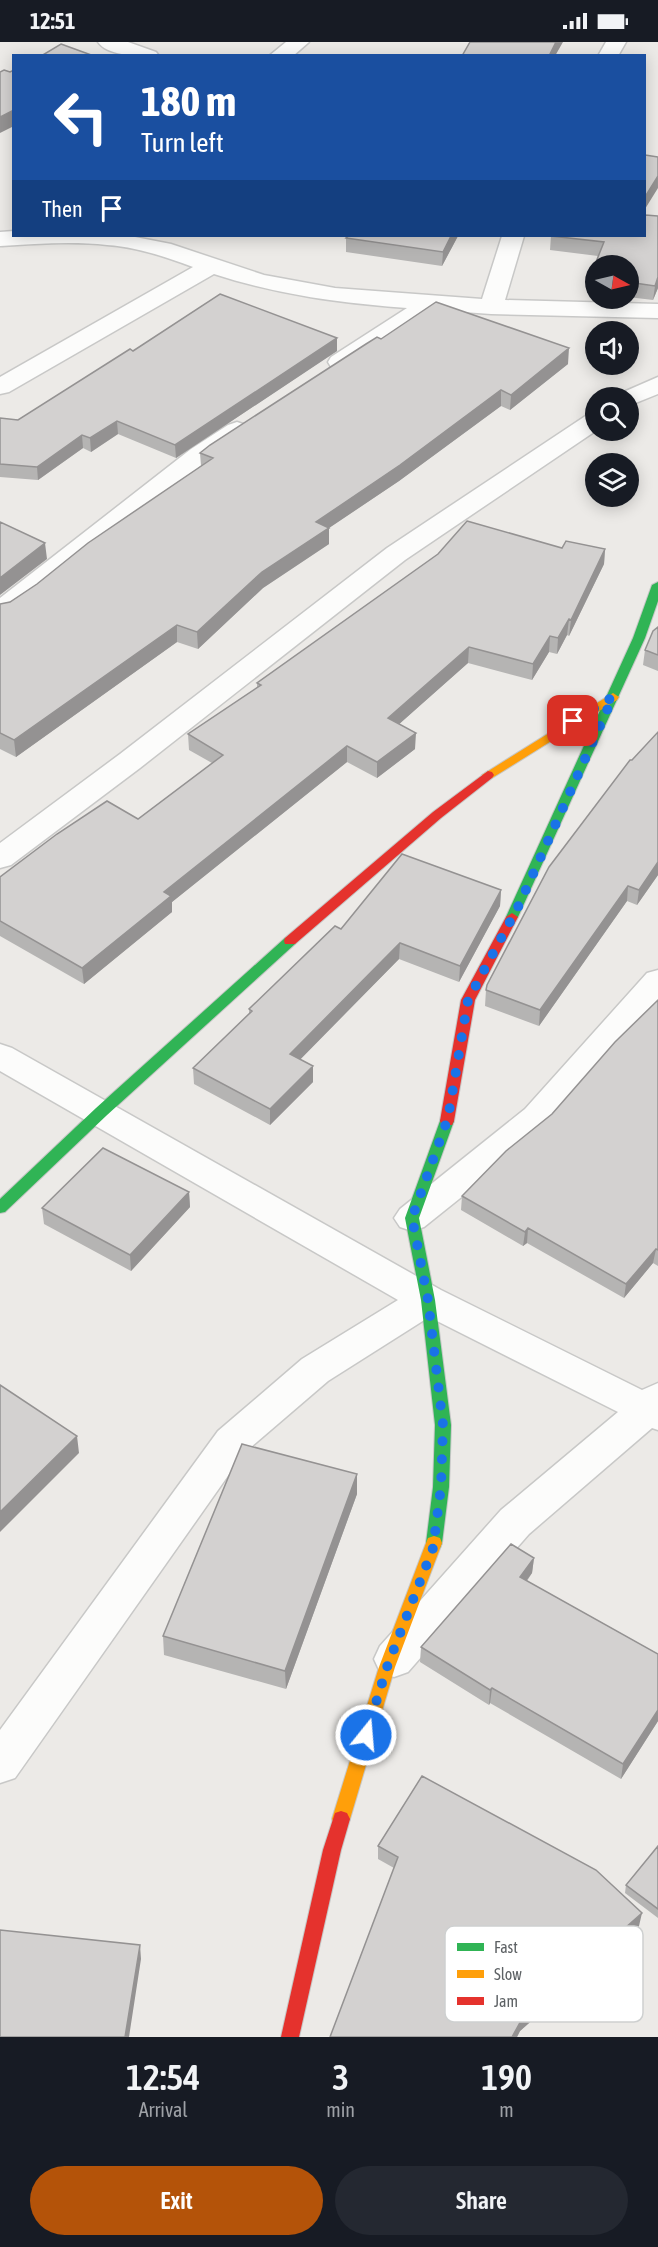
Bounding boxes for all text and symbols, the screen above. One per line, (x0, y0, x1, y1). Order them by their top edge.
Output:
text: 12:51 (30, 8, 75, 34)
text: 180 m (141, 77, 236, 125)
icon: left (42, 78, 120, 156)
text: Turn left (141, 127, 224, 158)
icon: arrive (95, 192, 128, 225)
text: Then (42, 196, 83, 222)
north arrow (585, 255, 639, 309)
map controls (585, 255, 639, 507)
button: sound (585, 321, 639, 375)
button: search (585, 387, 639, 441)
button: layers (585, 453, 639, 507)
pin (547, 695, 598, 746)
icon: arrive (556, 704, 589, 737)
position arrow (334, 1703, 398, 1767)
legend (445, 1926, 643, 2022)
text: Fast (494, 1938, 518, 1956)
text: Slow (494, 1965, 522, 1983)
text: Jam (494, 1992, 518, 2010)
text: 12:54 (126, 2056, 200, 2098)
text: 3 (332, 2056, 349, 2098)
text: 190 (481, 2056, 532, 2098)
text: Arrival (139, 2098, 188, 2121)
text: min (326, 2098, 355, 2121)
text: m (499, 2098, 514, 2121)
button: Exit (30, 2166, 323, 2235)
button: Share (335, 2166, 628, 2235)

